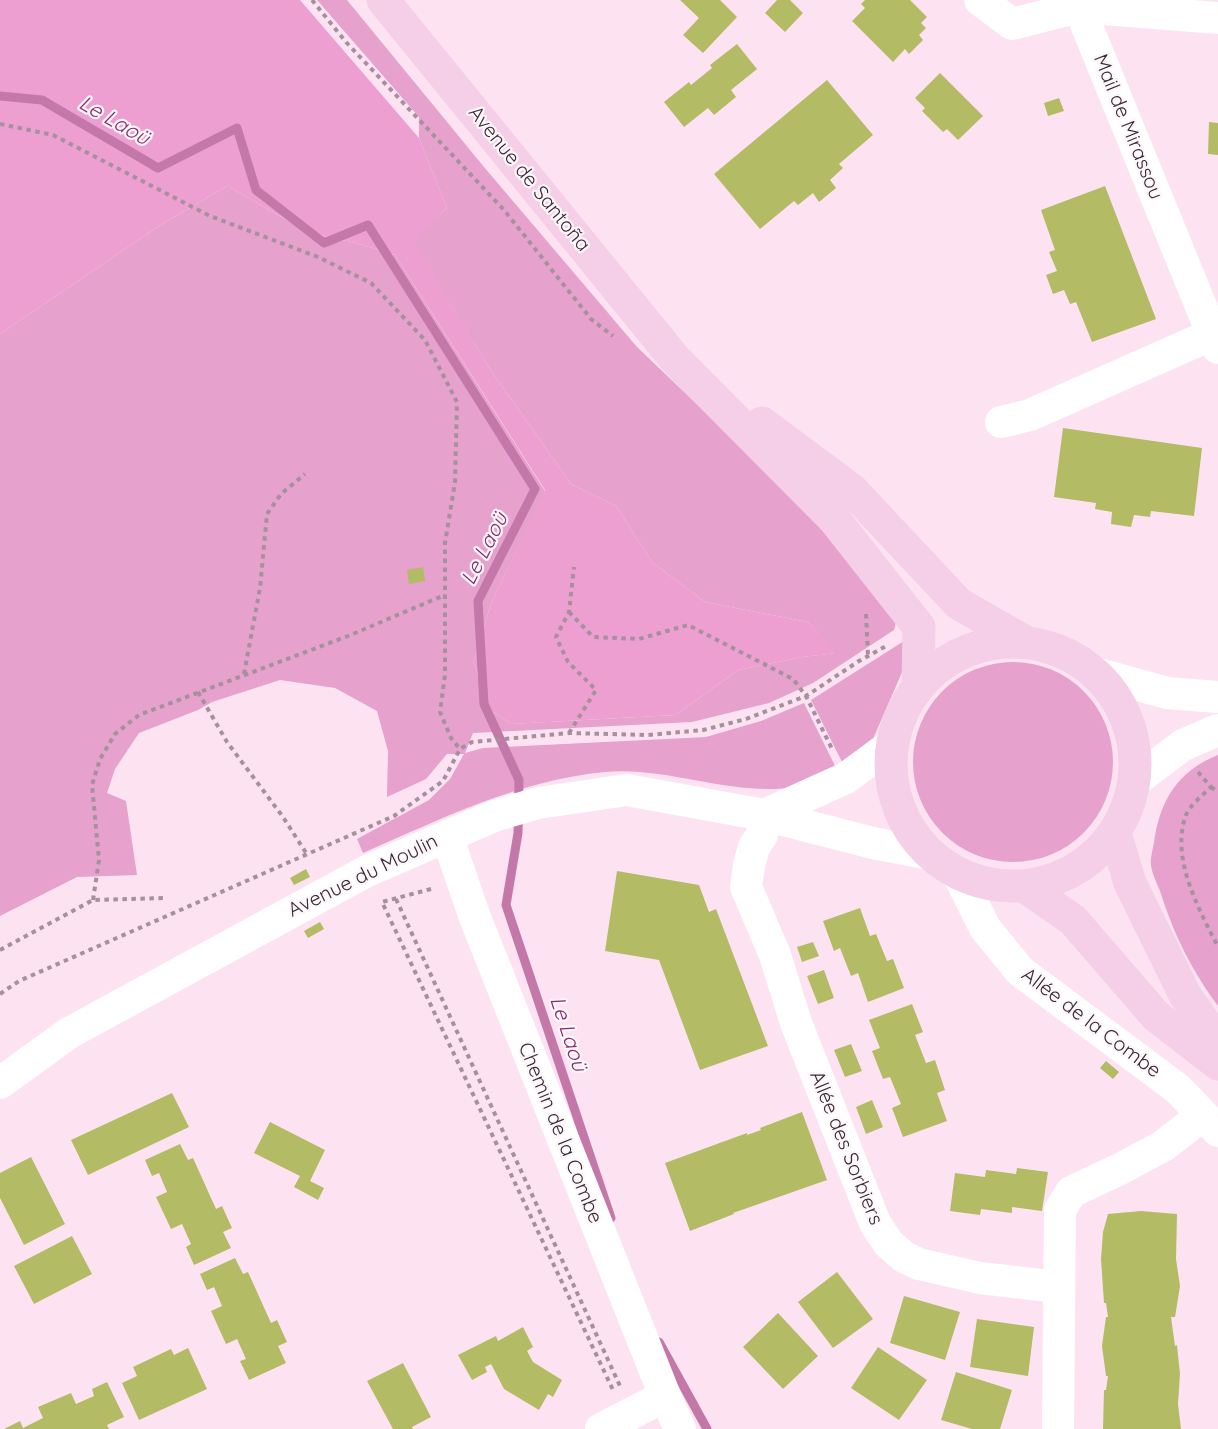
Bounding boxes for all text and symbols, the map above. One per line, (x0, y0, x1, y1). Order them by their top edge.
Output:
street label: Mail de Mirassou (1088, 51, 1168, 203)
water label: Le Laoü (74, 91, 154, 151)
street label: Avenue de Santoña (463, 101, 595, 257)
water label: Le Laoü (456, 509, 514, 589)
street label: Avenue du Moulin (284, 829, 442, 923)
street label: Allée de la Combe (1017, 963, 1165, 1083)
water label: Le Laoü (544, 993, 592, 1075)
street label: Chemin de la Combe (513, 1039, 607, 1227)
street label: Allée des Sorbiers (804, 1067, 888, 1229)

